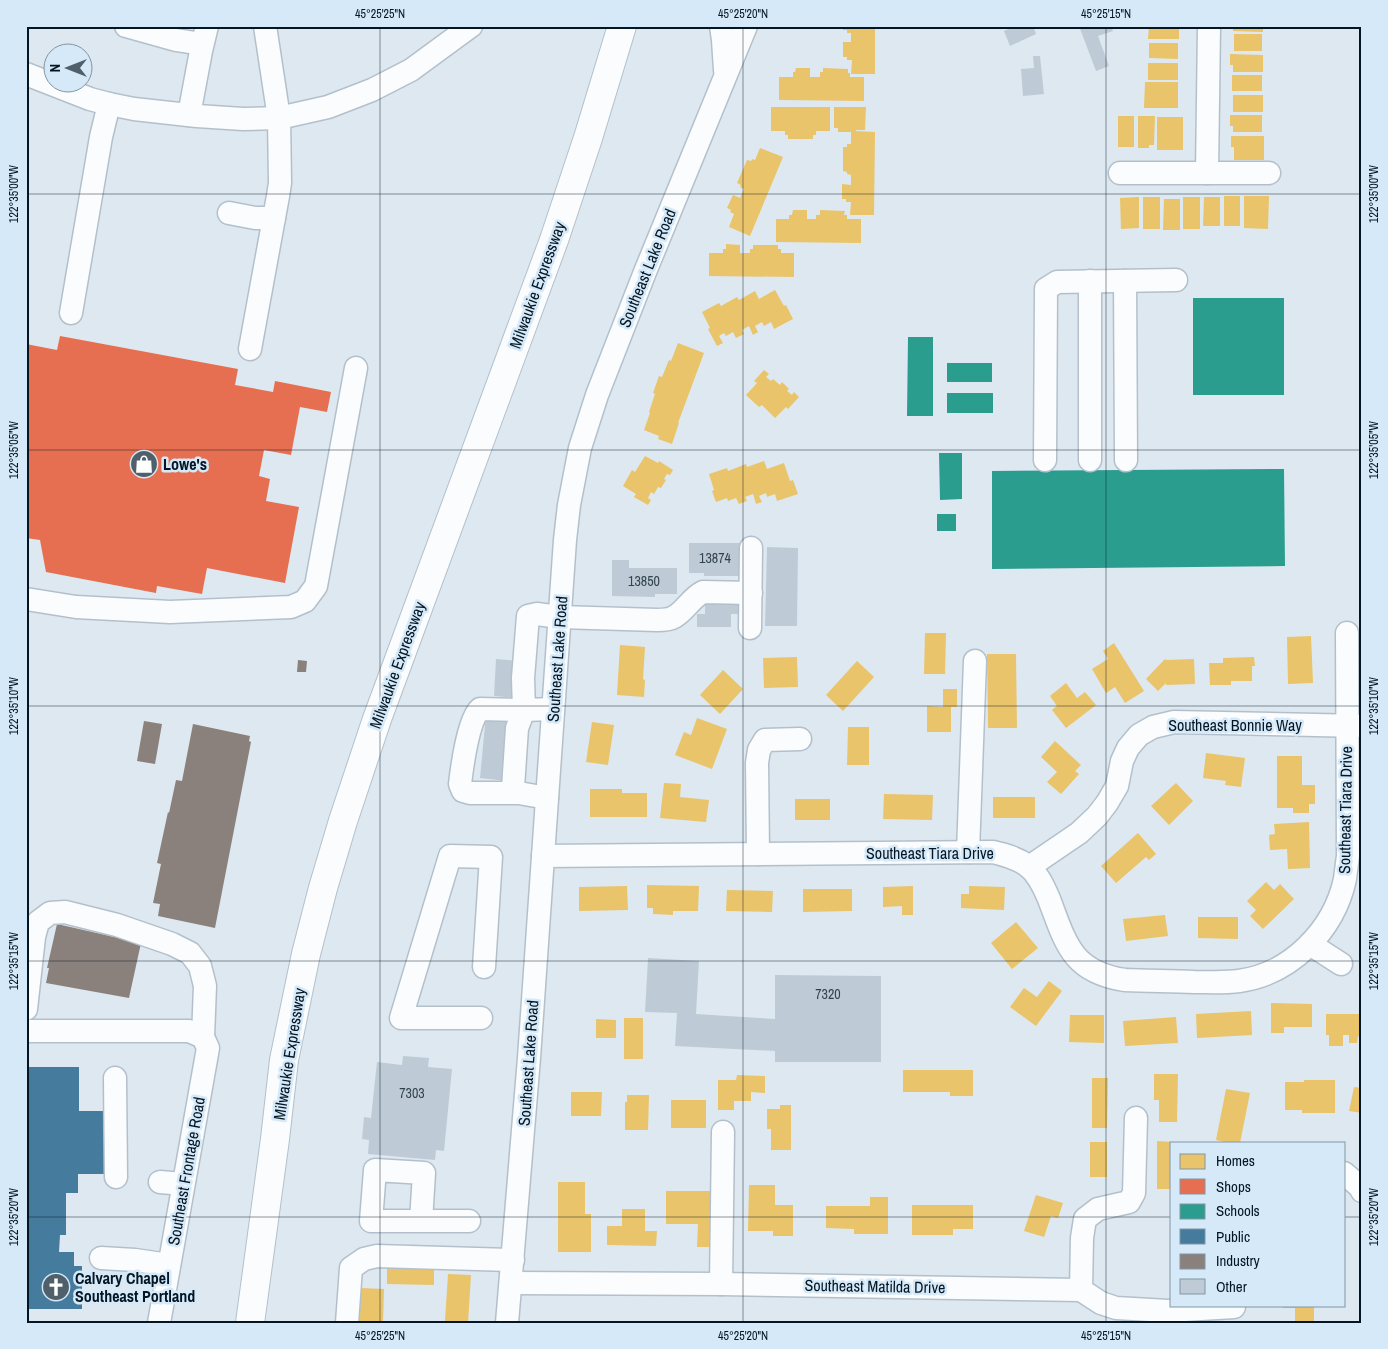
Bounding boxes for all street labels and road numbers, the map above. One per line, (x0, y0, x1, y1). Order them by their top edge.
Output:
street label: Southeast Lake Road (613, 205, 681, 331)
street label: Milwaukie Expressway (504, 218, 570, 351)
street label: Southeast Lake Road (542, 595, 572, 723)
street label: Milwaukie Expressway (364, 598, 430, 731)
street label: Southeast Bonnie Way (1168, 714, 1302, 736)
street label: Southeast Tiara Drive (1333, 746, 1357, 874)
street label: Southeast Tiara Drive (866, 842, 994, 864)
street label: Milwaukie Expressway (268, 986, 310, 1122)
street label: Southeast Lake Road (513, 999, 543, 1127)
street label: Southeast Frontage Road (162, 1095, 210, 1247)
street label: Southeast Matilda Drive (804, 1274, 946, 1298)

